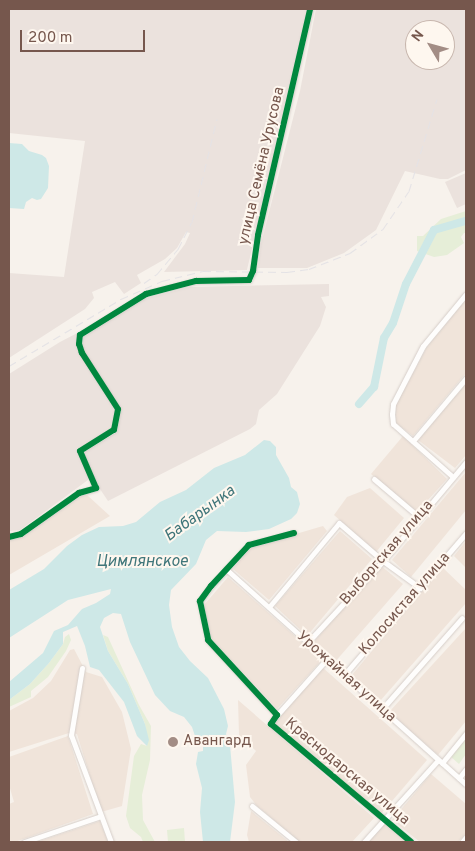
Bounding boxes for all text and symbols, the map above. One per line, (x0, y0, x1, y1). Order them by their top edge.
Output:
scale bar (22, 20, 148, 52)
north arrow (405, 20, 455, 70)
text: N (409, 27, 428, 45)
text: 200 m (28, 29, 73, 48)
street label: улица Семёна Урусова (235, 85, 289, 247)
water label: Бабарынка (161, 482, 239, 546)
street label: Выборгская улица (337, 497, 437, 609)
street label: Колосистая улица (356, 549, 454, 659)
water label: Цимлянское (96, 552, 188, 572)
street label: Урожайная улица (293, 628, 399, 726)
street label: Краснодарская улица (281, 715, 413, 829)
place label: Авангард (183, 733, 251, 751)
marker: Авангард (167, 736, 179, 748)

